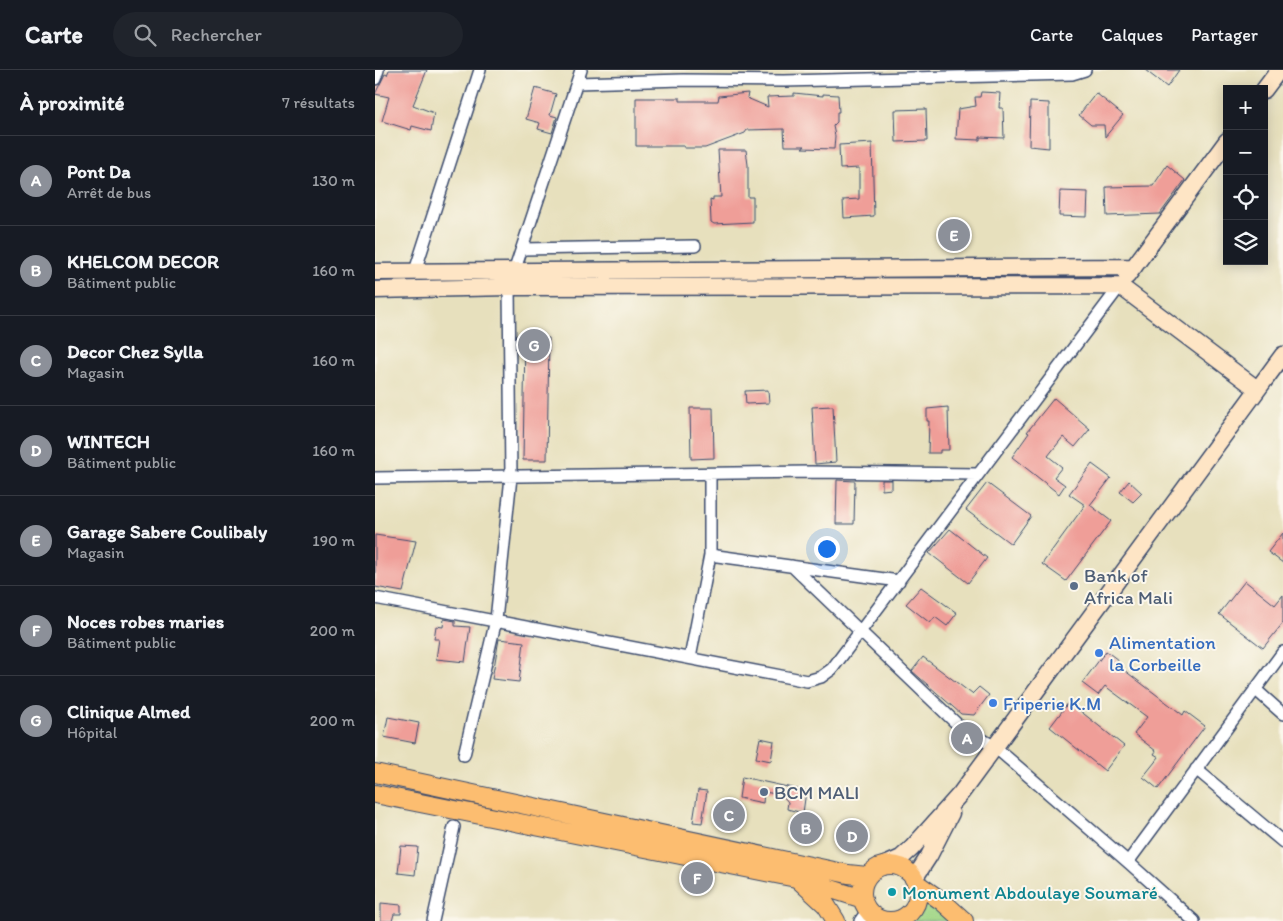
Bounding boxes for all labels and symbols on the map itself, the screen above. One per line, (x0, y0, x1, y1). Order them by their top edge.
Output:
pin: E (938, 216, 970, 254)
pin: G (518, 326, 550, 364)
your location (814, 536, 840, 562)
place label: Bank of Africa Mali (1084, 564, 1173, 609)
marker: Bank of Africa Mali (1068, 580, 1080, 592)
place label: Alimentation la Corbeille (1109, 631, 1216, 676)
marker: Alimentation la Corbeille (1093, 647, 1105, 659)
place label: Friperie K.M (1003, 692, 1101, 715)
marker: Friperie K.M (987, 697, 999, 709)
pin: A (951, 719, 983, 757)
place label: BCM MALI (774, 781, 859, 804)
marker: BCM MALI (758, 786, 770, 798)
pin: C (713, 796, 745, 834)
pin: B (790, 809, 822, 847)
pin: D (836, 817, 868, 855)
pin: F (681, 859, 713, 897)
place label: Monument Abdoulaye Soumaré (902, 881, 1158, 904)
marker: Monument Abdoulaye Soumaré (886, 886, 898, 898)

